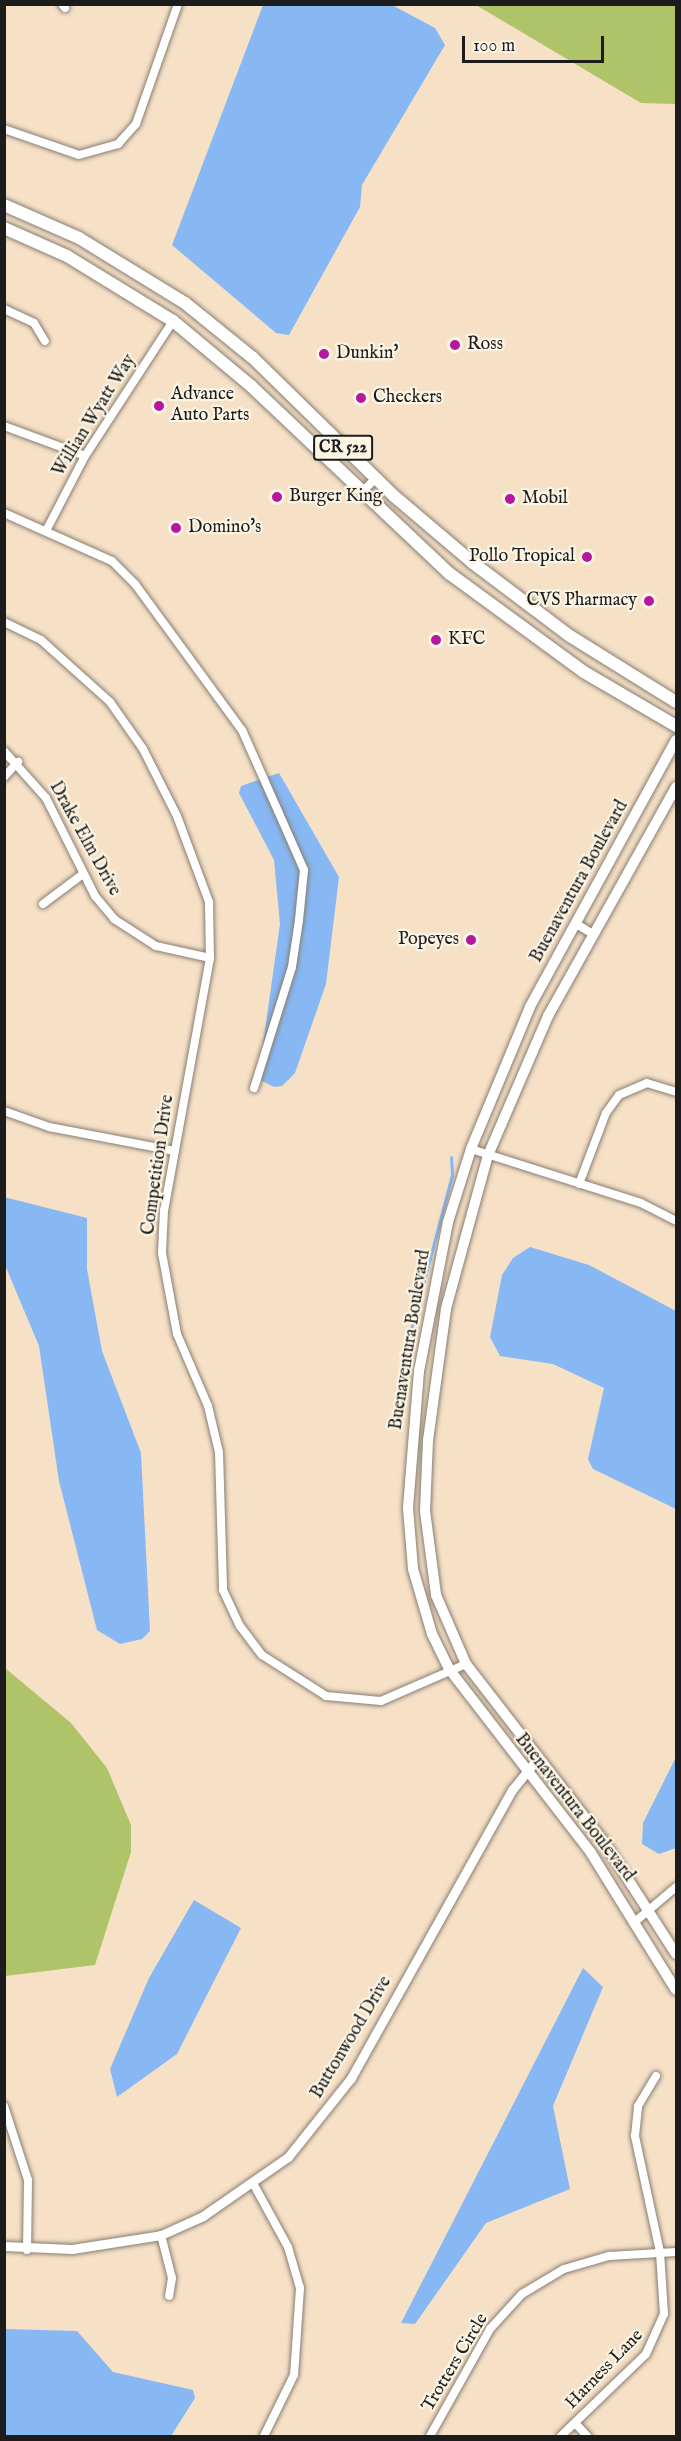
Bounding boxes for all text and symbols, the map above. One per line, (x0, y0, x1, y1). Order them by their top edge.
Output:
scale bar (465, 24, 608, 62)
text: 100 m (473, 35, 515, 58)
place label: Ross (467, 334, 503, 356)
marker: Ross (448, 338, 462, 352)
place label: Dunkin' (336, 343, 398, 365)
marker: Dunkin' (317, 347, 331, 361)
street label: Willian Wyatt Way (49, 351, 141, 481)
place label: Advance Auto Parts (171, 385, 249, 428)
place label: Checkers (373, 387, 442, 409)
marker: Checkers (354, 391, 368, 405)
marker: Advance Auto Parts (152, 399, 166, 413)
road number: CR 522 (313, 435, 373, 461)
place label: Burger King (289, 486, 383, 508)
place label: Mobil (522, 488, 568, 510)
marker: Burger King (270, 490, 284, 504)
marker: Mobil (503, 492, 517, 506)
place label: Domino's (188, 517, 261, 539)
marker: Domino's (169, 521, 183, 535)
place label: Pollo Tropical (469, 546, 575, 568)
marker: Pollo Tropical (580, 550, 594, 564)
place label: CVS Pharmacy (527, 590, 637, 612)
marker: CVS Pharmacy (642, 594, 656, 608)
place label: KFC (448, 629, 485, 651)
marker: KFC (429, 633, 443, 647)
street label: Drake Elm Drive (44, 778, 124, 900)
street label: Buenaventura Boulevard (526, 797, 634, 967)
place label: Popeyes (398, 929, 459, 951)
marker: Popeyes (464, 933, 478, 947)
street label: Competition Drive (138, 1093, 180, 1237)
street label: Buenaventura Boulevard (386, 1248, 436, 1432)
street label: Buenaventura Boulevard (509, 1730, 639, 1886)
street label: Buttonwood Drive (307, 1973, 397, 2103)
street label: Trotters Circle (418, 2310, 494, 2416)
street label: Harness Lane (562, 2326, 648, 2414)

